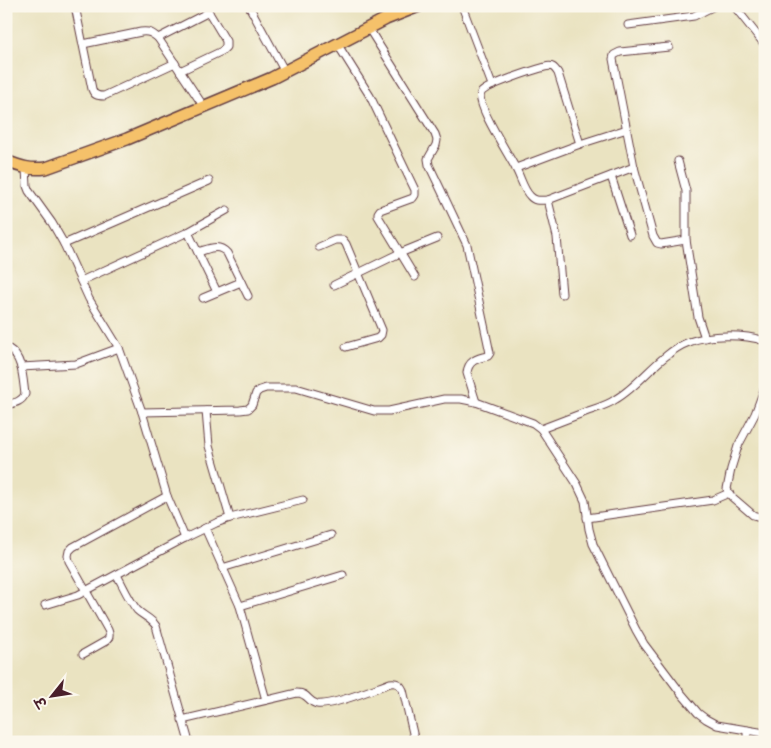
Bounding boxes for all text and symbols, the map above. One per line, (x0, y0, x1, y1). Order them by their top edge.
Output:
north arrow (28, 670, 78, 720)
text: उ (32, 692, 54, 711)

